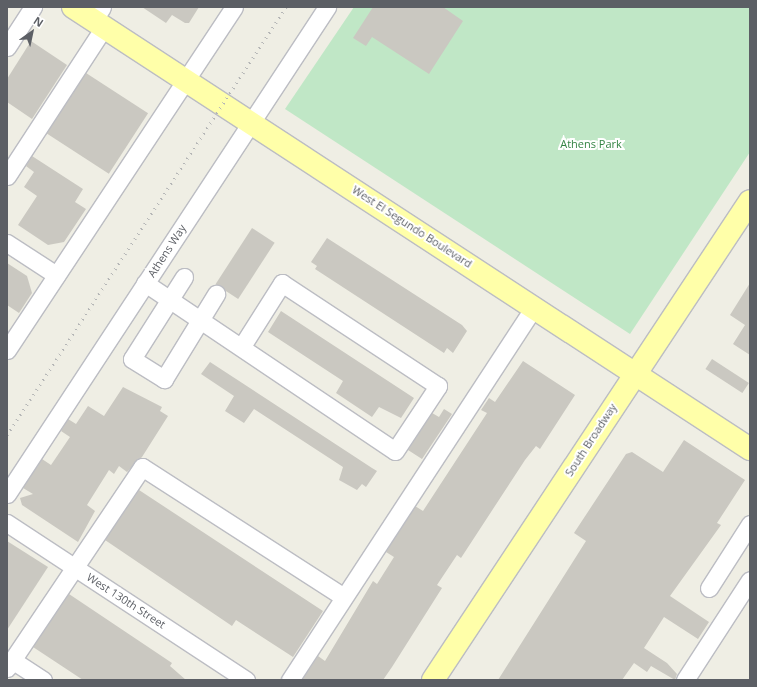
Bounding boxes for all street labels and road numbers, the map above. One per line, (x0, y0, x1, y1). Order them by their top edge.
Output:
street label: West El Segundo Boulevard (350, 183, 474, 271)
street label: Athens Way (145, 222, 189, 280)
street label: South Broadway (563, 401, 619, 479)
street label: West 130th Street (84, 571, 168, 631)

